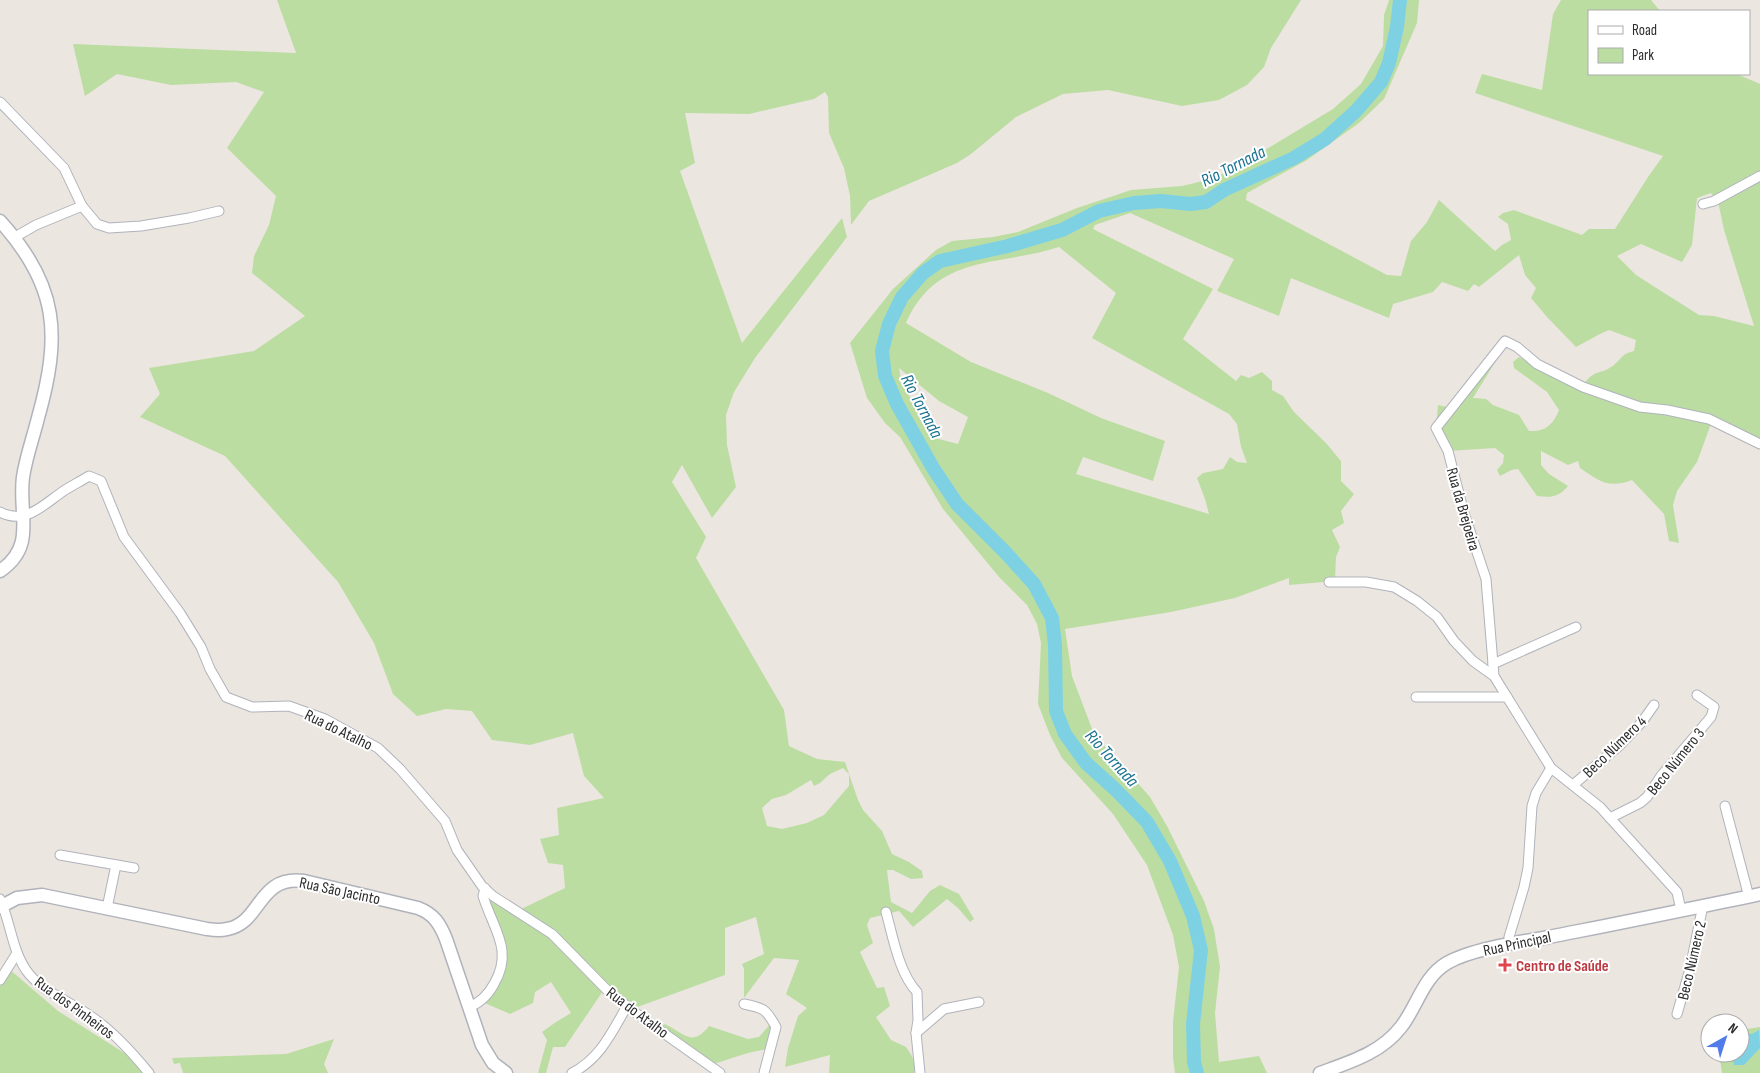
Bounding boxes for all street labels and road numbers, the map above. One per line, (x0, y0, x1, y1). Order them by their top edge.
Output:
street label: Rua da Brejoeira (1442, 466, 1483, 553)
street label: Rua do Atalho (301, 706, 375, 755)
street label: Beco Número 4 (1579, 712, 1651, 782)
street label: Beco Número 3 (1643, 725, 1709, 799)
street label: Rua São Jacinto (298, 874, 382, 909)
street label: Beco Número 2 (1674, 919, 1711, 1002)
street label: Rua Principal (1482, 928, 1553, 961)
street label: Rua dos Pinheiros (31, 973, 118, 1044)
street label: Rua do Atalho (602, 984, 672, 1043)

